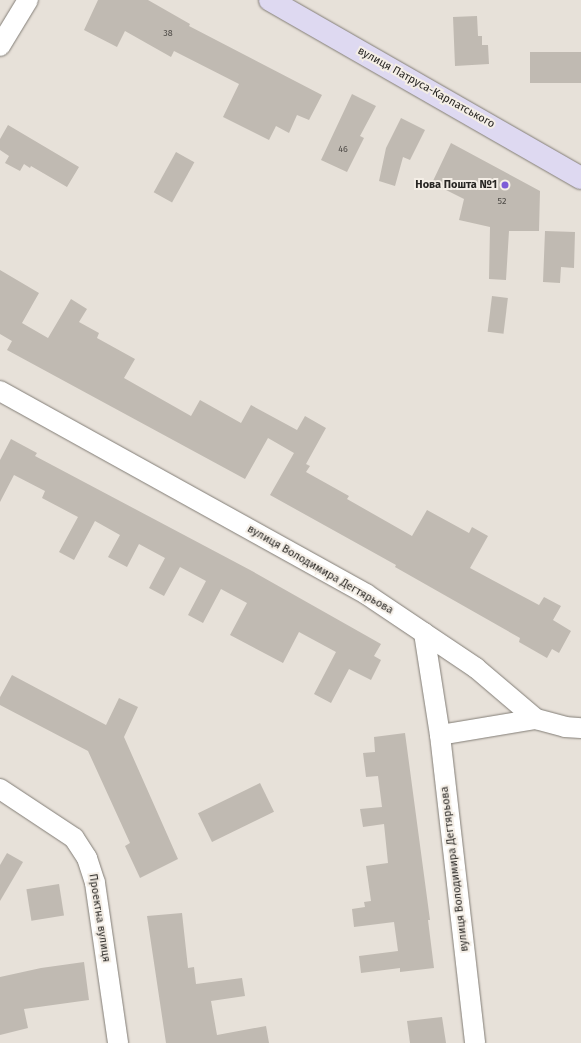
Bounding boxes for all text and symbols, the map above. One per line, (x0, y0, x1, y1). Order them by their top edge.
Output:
house number: 38 (163, 28, 173, 38)
street label: вулиця Патруса-Карпатського (355, 45, 497, 131)
house number: 46 (338, 144, 348, 154)
place label: Нова Пошта №1 (415, 178, 497, 192)
marker: Нова Пошта №1 (500, 180, 510, 190)
house number: 52 (498, 196, 506, 206)
street label: вулиця Володимира Дегтярьова (245, 523, 395, 617)
street label: вулиця Володимира Дегтярьова (438, 786, 472, 952)
street label: Проектна вулиця (86, 873, 112, 963)

